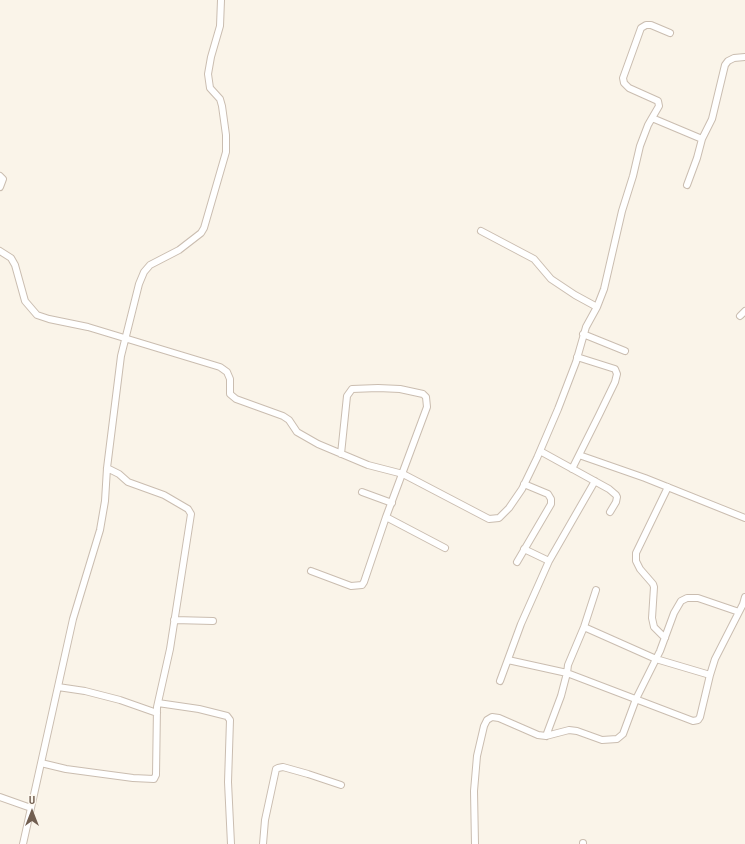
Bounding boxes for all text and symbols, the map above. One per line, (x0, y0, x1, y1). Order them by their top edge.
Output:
north arrow (12, 792, 52, 832)
text: U (29, 793, 35, 807)

